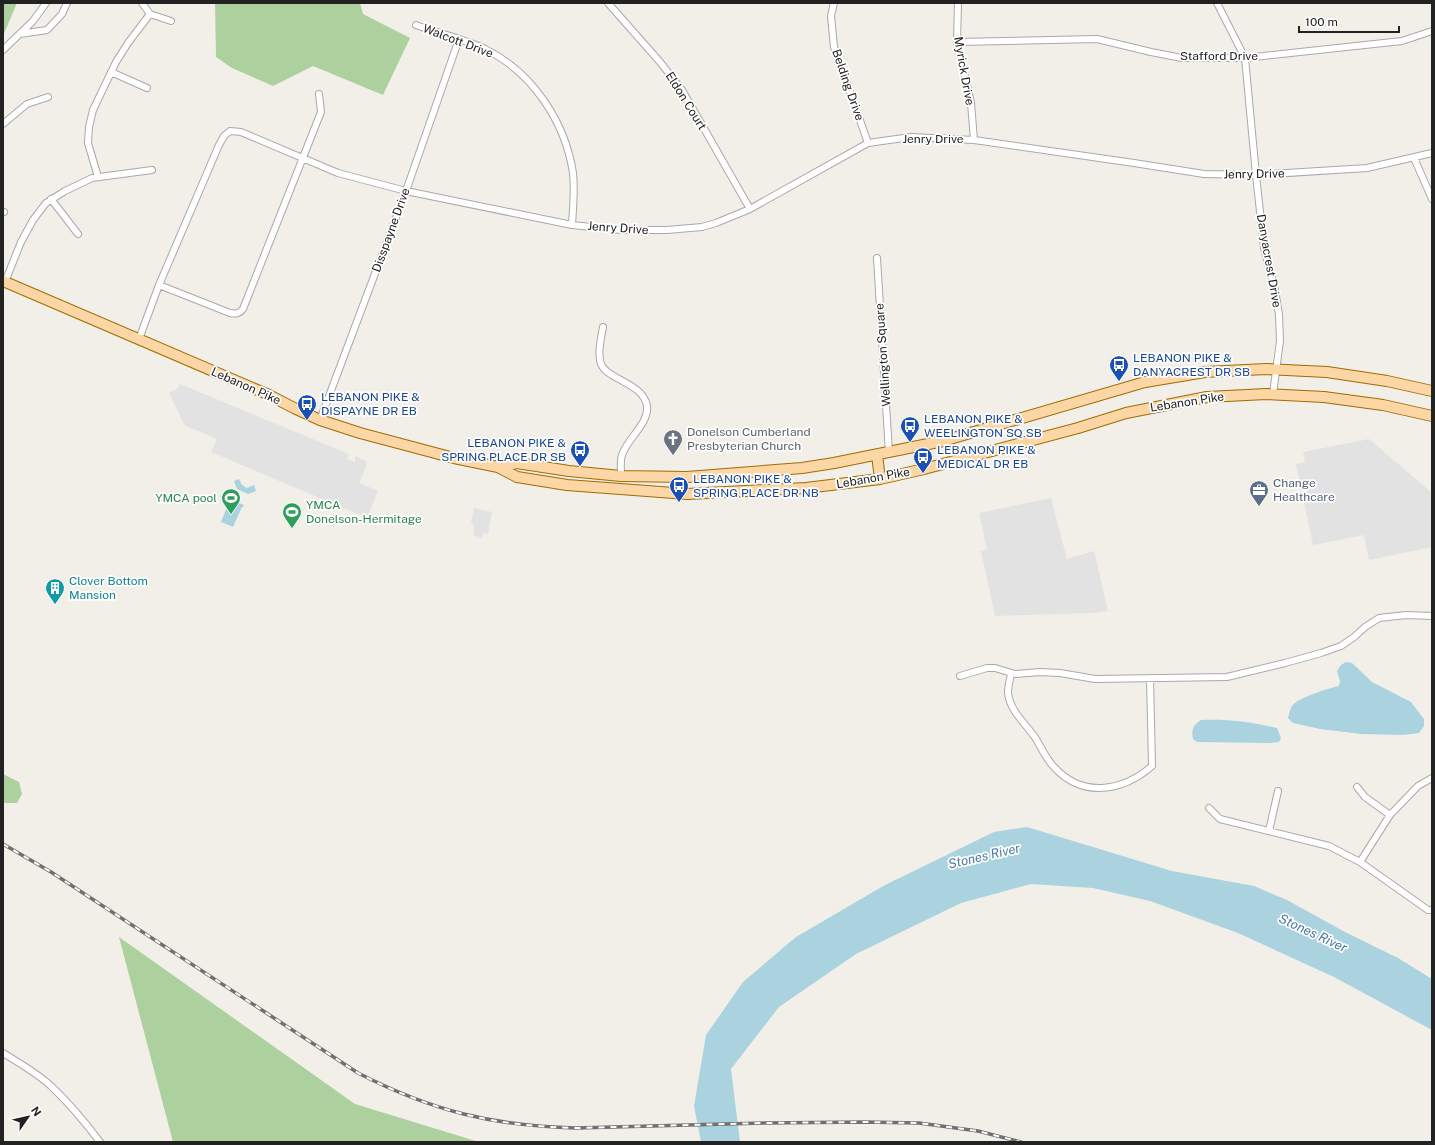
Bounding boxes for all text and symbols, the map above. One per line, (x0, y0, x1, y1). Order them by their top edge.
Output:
scale bar (1299, 8, 1399, 34)
text: 100 m (1305, 15, 1338, 29)
street label: Walcott Drive (421, 21, 495, 61)
street label: Myrick Drive (951, 36, 977, 107)
street label: Belding Drive (829, 47, 867, 123)
street label: Stafford Drive (1180, 49, 1258, 63)
street label: Eldon Court (663, 69, 710, 133)
street label: Jenry Drive (902, 132, 964, 146)
street label: Jenry Drive (1223, 166, 1285, 182)
street label: Disspayne Drive (369, 186, 413, 274)
street label: Danyacrest Drive (1254, 213, 1284, 309)
street label: Jenry Drive (587, 219, 649, 237)
street label: Wellington Square (872, 303, 894, 407)
place label: LEBANON PIKE & DANYACREST DR SB (1133, 351, 1250, 379)
bus stop icon: LEBANON PIKE & DANYACREST DR SB (1108, 354, 1130, 382)
street label: Lebanon Pike (209, 364, 283, 408)
street label: Lebanon Pike (1149, 389, 1225, 415)
place label: LEBANON PIKE & DISPAYNE DR EB (321, 390, 420, 418)
bus stop icon: LEBANON PIKE & DISPAYNE DR EB (296, 393, 318, 421)
place label: LEBANON PIKE & WEELINGTON SQ SB (924, 412, 1042, 440)
bus stop icon: LEBANON PIKE & WEELINGTON SQ SB (899, 415, 921, 443)
place label: Donelson Cumberland Presbyterian Church (687, 425, 811, 453)
church icon: Donelson Cumberland Presbyterian Church (662, 428, 684, 456)
place label: LEBANON PIKE & SPRING PLACE DR SB (441, 436, 566, 464)
bus stop icon: LEBANON PIKE & SPRING PLACE DR SB (569, 439, 591, 467)
place label: LEBANON PIKE & MEDICAL DR EB (937, 443, 1036, 471)
bus stop icon: LEBANON PIKE & MEDICAL DR EB (912, 446, 934, 474)
street label: Lebanon Pike (835, 465, 911, 491)
place label: LEBANON PIKE & SPRING PLACE DR NB (693, 472, 819, 500)
bus stop icon: LEBANON PIKE & SPRING PLACE DR NB (668, 475, 690, 503)
place label: Change Healthcare (1273, 476, 1335, 504)
office icon: Change Healthcare (1248, 479, 1270, 507)
sports icon: YMCA pool (220, 487, 242, 515)
place label: YMCA pool (155, 491, 217, 505)
place label: YMCA Donelson-Hermitage (306, 498, 422, 526)
sports icon: YMCA Donelson-Hermitage (281, 501, 303, 529)
place label: Clover Bottom Mansion (69, 574, 148, 602)
building icon: Clover Bottom Mansion (44, 577, 66, 605)
water label: Stones River (947, 840, 1022, 872)
water label: Stones River (1277, 911, 1350, 955)
north arrow (8, 1097, 48, 1137)
text: N (29, 1104, 44, 1118)

